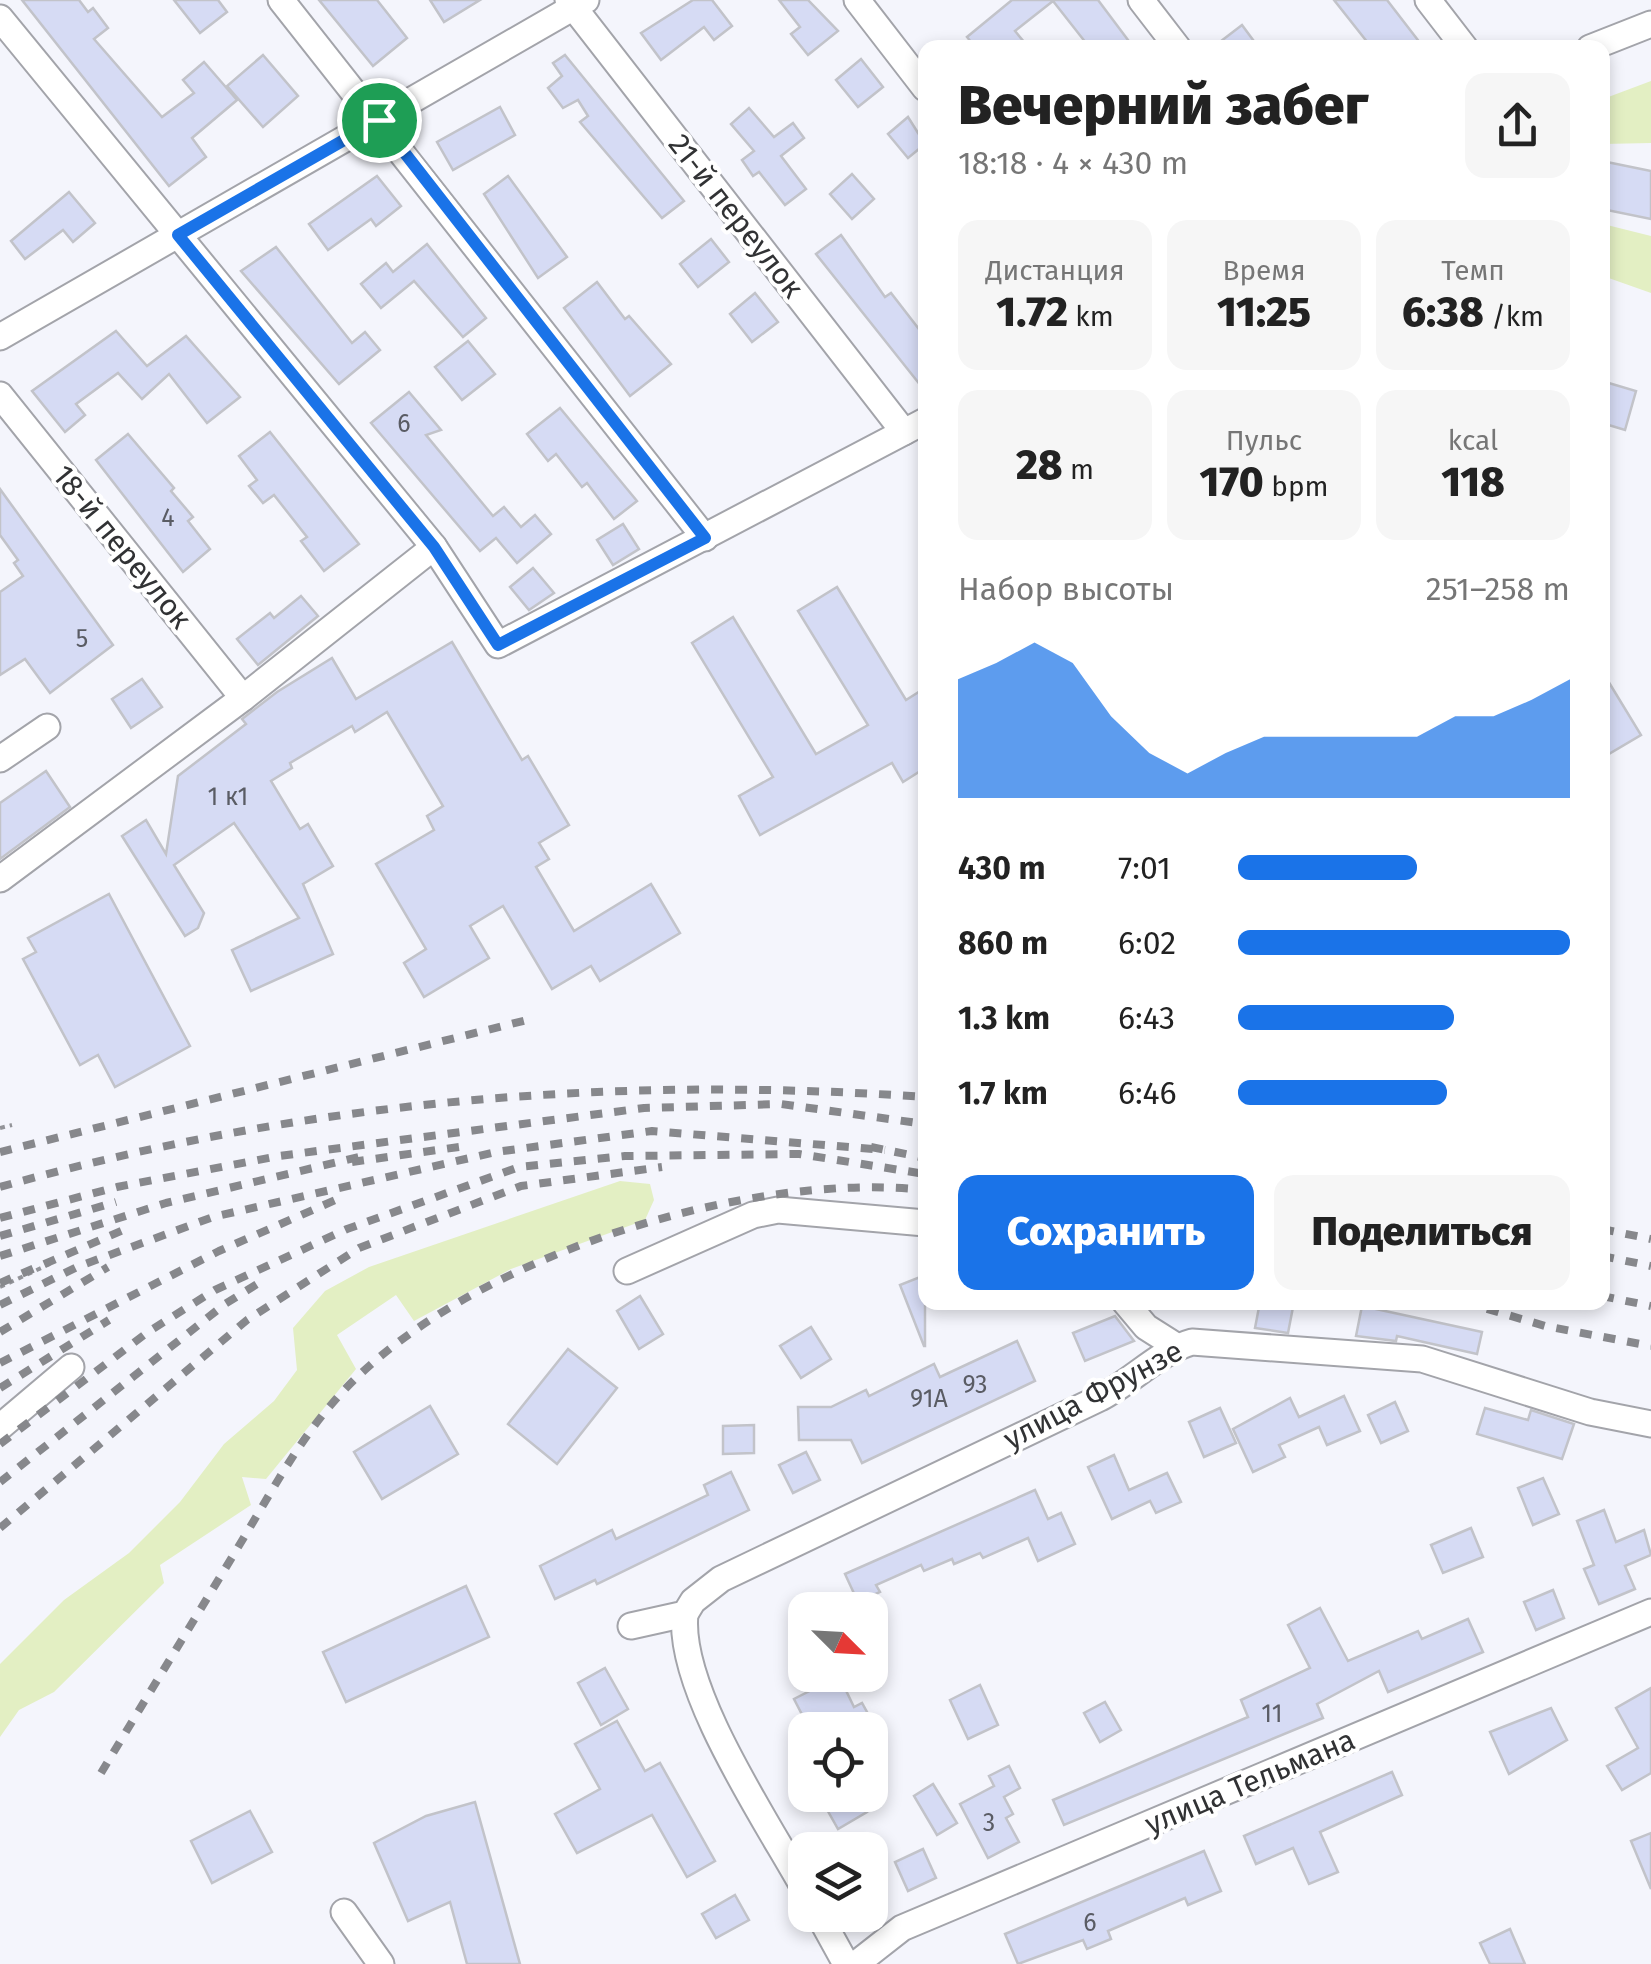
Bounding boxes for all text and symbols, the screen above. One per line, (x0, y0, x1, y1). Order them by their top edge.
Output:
text: Вечерний забег (958, 73, 1369, 139)
button: share (1465, 73, 1570, 178)
pin (337, 78, 422, 163)
icon: arrive (352, 93, 407, 148)
street label: 21-й переулок (661, 127, 811, 305)
text: 18:18 · 4 × 430 m (958, 144, 1188, 182)
text: Дистанция (985, 254, 1125, 287)
text: Время (1222, 254, 1306, 287)
text: Темп (1441, 254, 1505, 287)
text: 1.72 (996, 287, 1068, 337)
text: 11:25 (1217, 287, 1311, 337)
text: 6:38 (1402, 287, 1484, 337)
text: km (1068, 300, 1114, 333)
text: /km (1484, 300, 1544, 333)
house number: 6 (397, 409, 411, 439)
text: Пульс (1226, 424, 1302, 457)
text: kcal (1448, 424, 1498, 457)
text: 28 (1016, 440, 1063, 490)
text: m (1063, 453, 1094, 486)
text: 170 (1199, 457, 1264, 507)
text: 118 (1441, 457, 1505, 507)
street label: 18-й переулок (45, 458, 199, 637)
text: bpm (1264, 470, 1329, 503)
house number: 4 (161, 503, 175, 533)
text: Набор высоты (958, 570, 1174, 608)
text: 251–258 m (1426, 570, 1570, 608)
house number: 5 (76, 624, 88, 654)
house number: 1 к1 (208, 782, 248, 812)
text: 430 m (958, 849, 1046, 887)
text: 7:01 (1118, 849, 1171, 887)
text: 860 m (958, 924, 1048, 962)
text: 6:02 (1118, 924, 1176, 962)
text: 1.3 km (958, 999, 1050, 1037)
text: 6:43 (1118, 999, 1175, 1037)
text: 1.7 km (958, 1074, 1048, 1112)
text: 6:46 (1118, 1074, 1177, 1112)
button: Сохранить (958, 1175, 1254, 1290)
button: Поделиться (1274, 1175, 1570, 1290)
street label: улица Фрунзе (997, 1333, 1189, 1457)
house number: 93 (962, 1370, 988, 1400)
house number: 91А (910, 1384, 949, 1414)
north arrow (788, 1592, 888, 1692)
map controls (788, 1592, 888, 1932)
house number: 11 (1261, 1699, 1283, 1729)
button: locate (788, 1712, 888, 1812)
street label: улица Тельмана (1140, 1722, 1360, 1842)
house number: 3 (983, 1808, 995, 1838)
button: layers (788, 1832, 888, 1932)
house number: 6 (1083, 1908, 1097, 1938)

